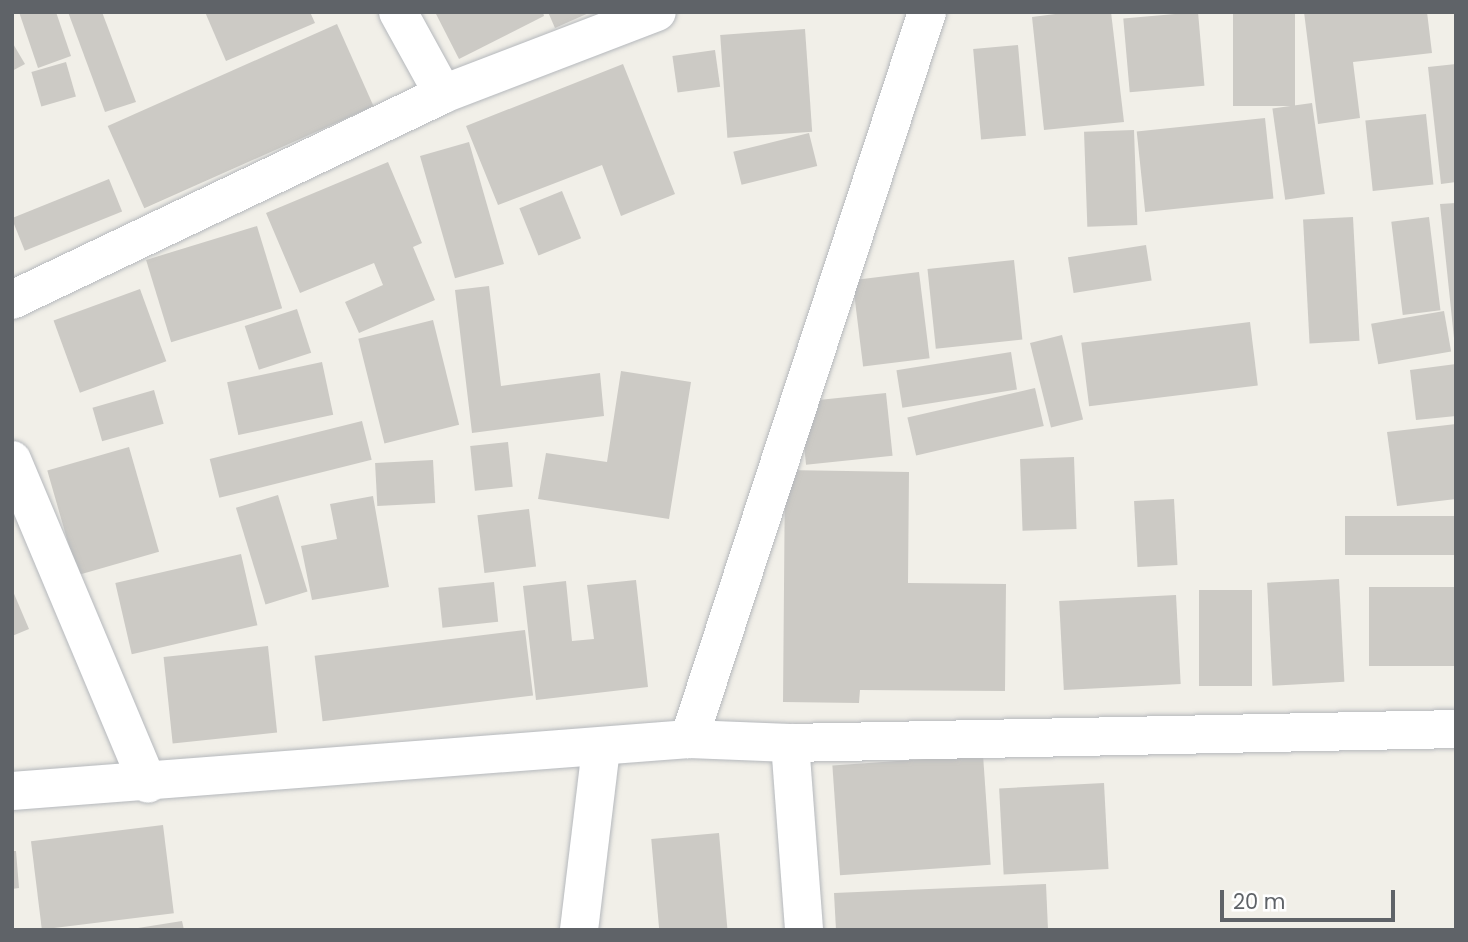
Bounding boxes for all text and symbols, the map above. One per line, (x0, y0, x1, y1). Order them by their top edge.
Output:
scale bar (1223, 876, 1398, 920)
text: 20 m (1233, 887, 1286, 916)

